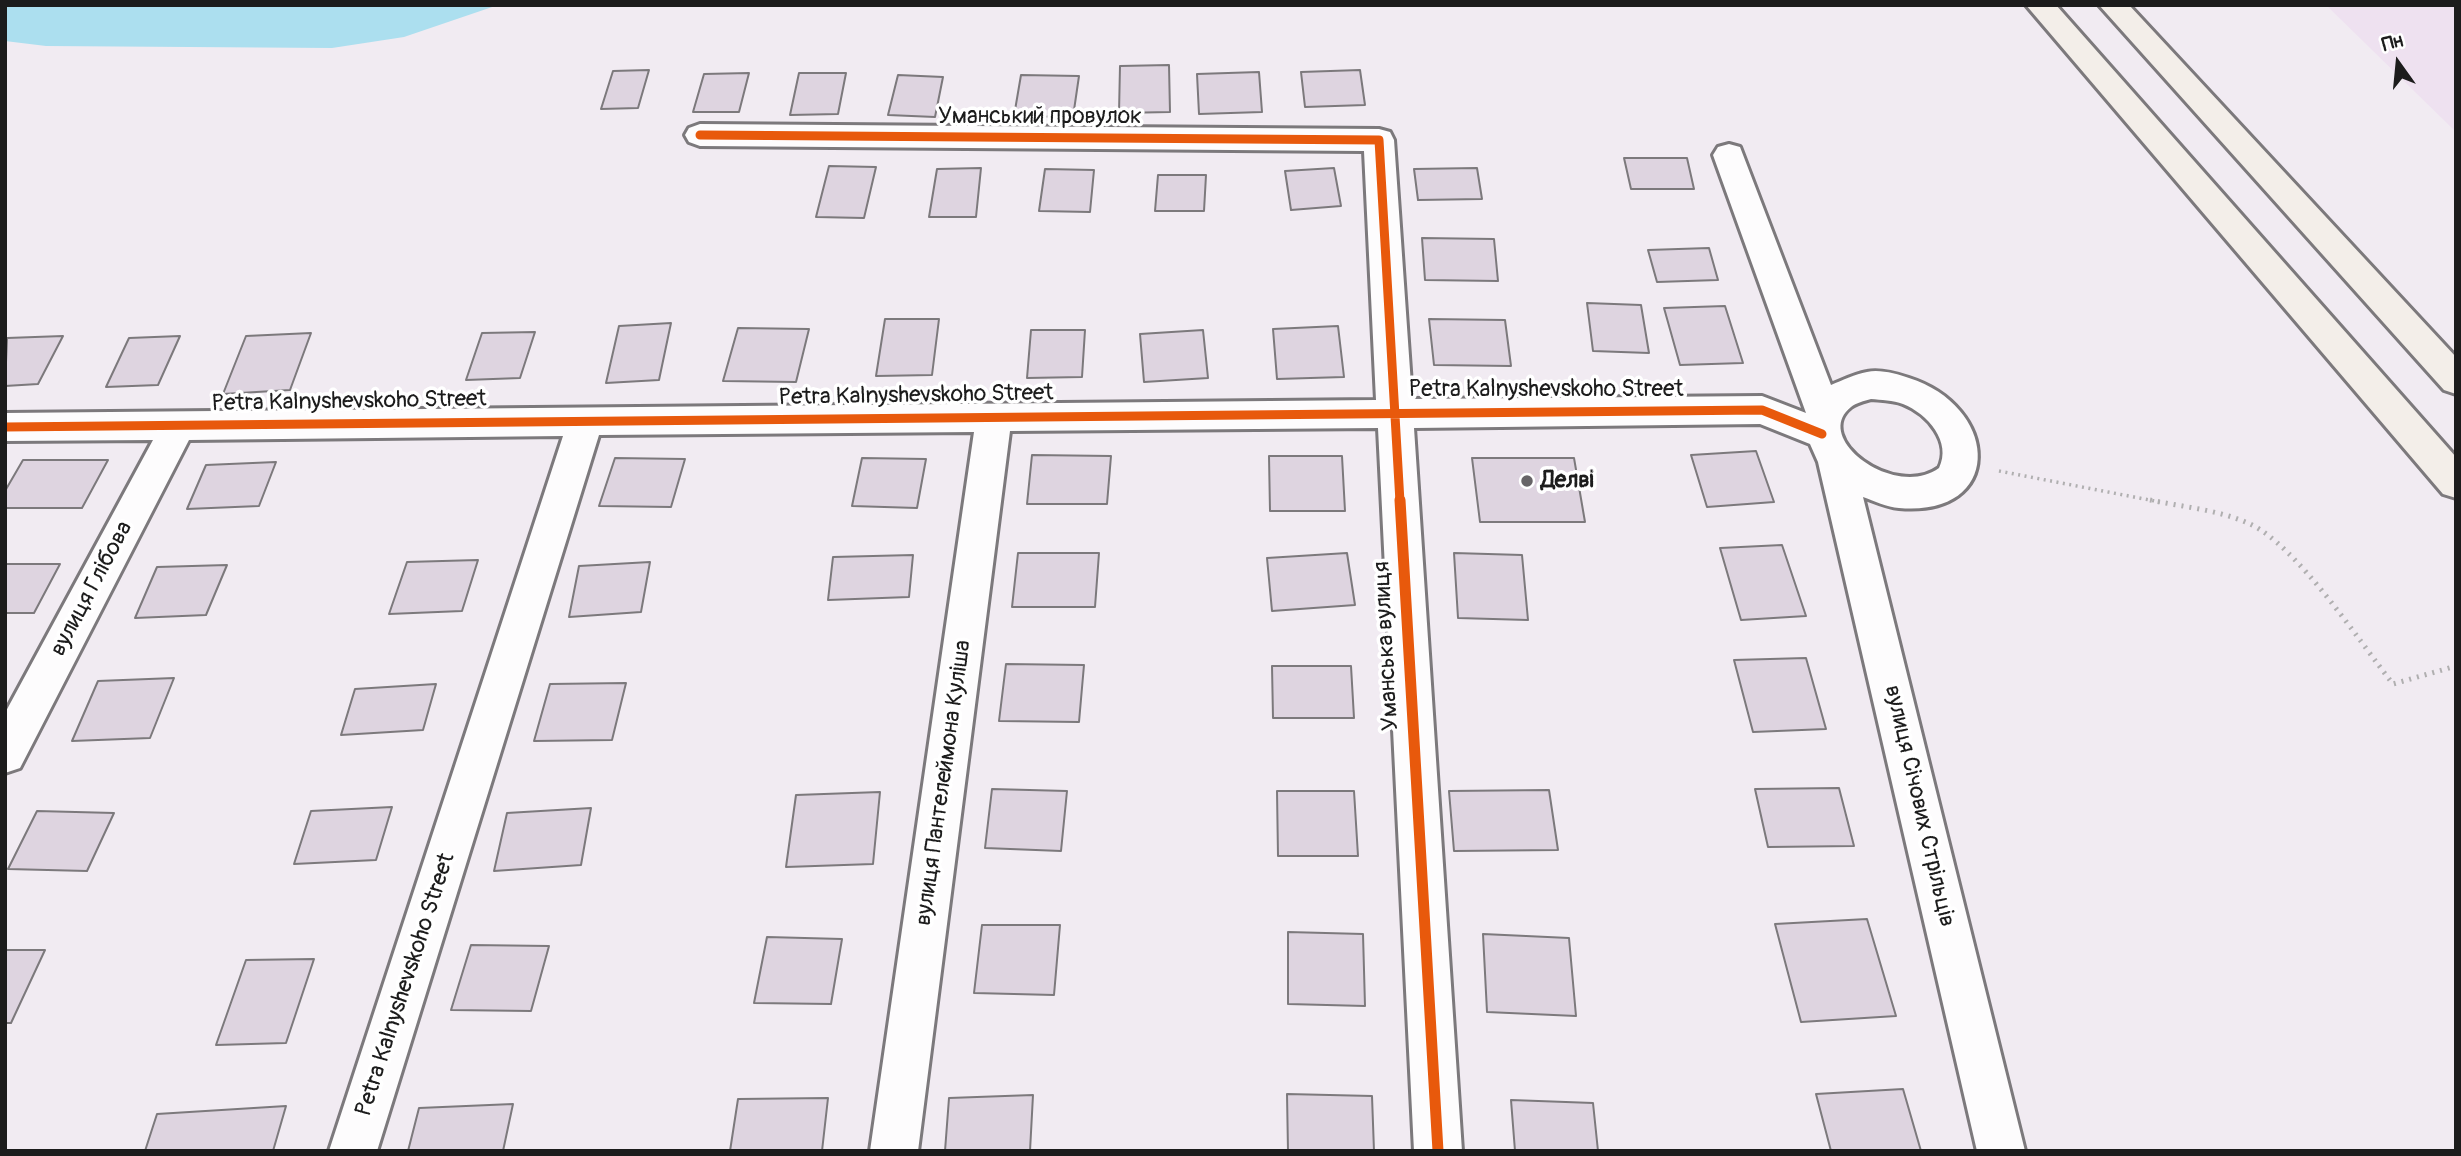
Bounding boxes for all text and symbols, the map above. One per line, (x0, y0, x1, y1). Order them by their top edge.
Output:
north arrow (2363, 28, 2433, 98)
text: Пн (2379, 28, 2406, 57)
street label: Уманський провулок (938, 103, 1142, 131)
street label: Petra Kalnyshevskoho Street (1408, 376, 1684, 404)
street label: Petra Kalnyshevskoho Street (778, 380, 1054, 412)
street label: Petra Kalnyshevskoho Street (211, 386, 487, 418)
place label: Делві (1541, 467, 1594, 495)
marker: Делві (1519, 473, 1535, 489)
street label: вулиця Глібова (45, 517, 139, 661)
street label: Уманська вулиця (1369, 561, 1405, 731)
street label: вулиця Пантелеймона Куліша (910, 639, 978, 927)
street label: вулиця Січових Стрільців (1878, 682, 1960, 930)
street label: Petra Kalnyshevskoho Street (350, 850, 462, 1120)

